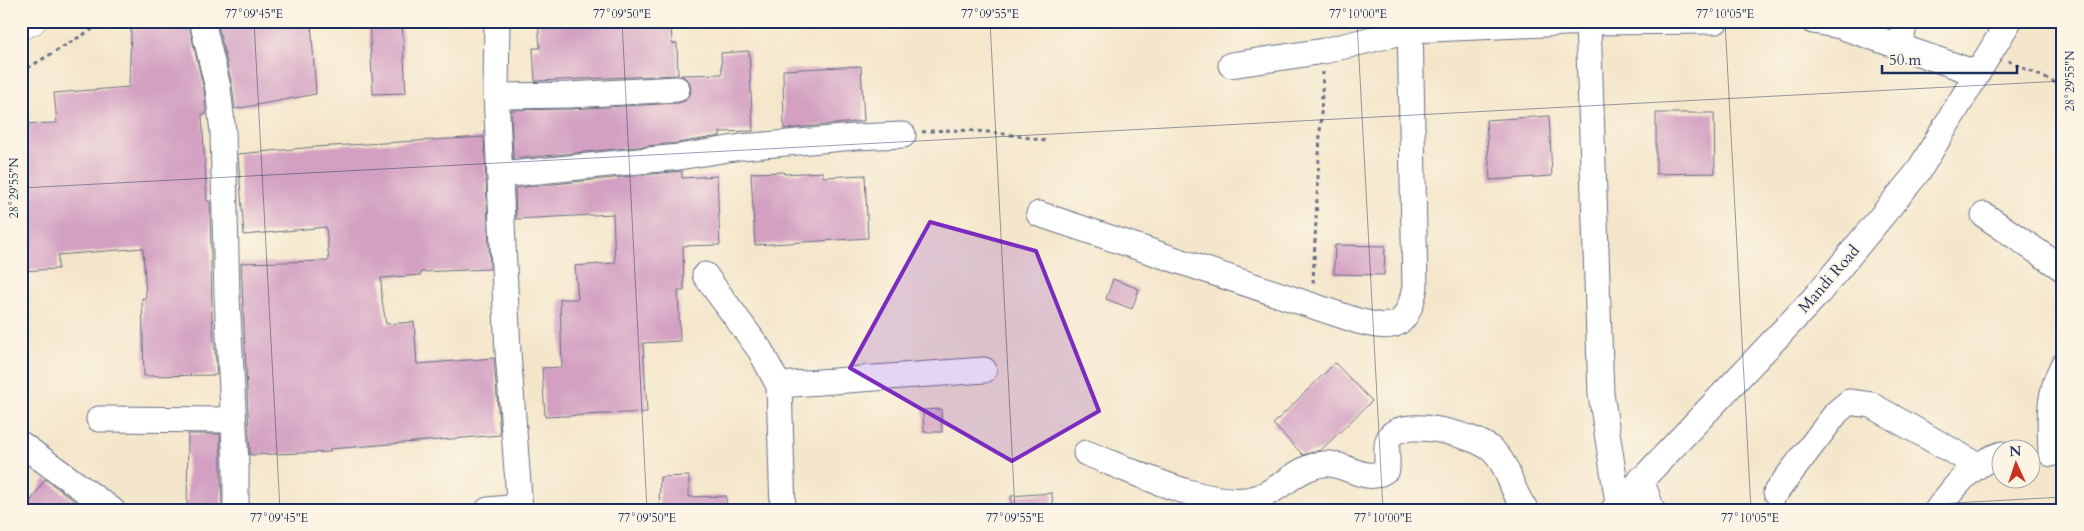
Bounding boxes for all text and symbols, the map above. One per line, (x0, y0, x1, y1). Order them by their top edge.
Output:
text: 77°09'45"E (225, 6, 283, 22)
text: 77°09'50"E (593, 6, 651, 22)
text: 77°09'55"E (961, 6, 1019, 22)
text: 77°10'00"E (1329, 6, 1387, 22)
text: 77°10'05"E (1696, 6, 1754, 22)
scale bar (1882, 42, 2016, 74)
text: 50 m (1889, 50, 1921, 70)
text: 28°29'55"N (2062, 50, 2078, 111)
text: 28°29'55"N (6, 157, 22, 218)
street label: Mandi Road (1793, 240, 1865, 318)
north arrow (1992, 438, 2042, 488)
text: N (2009, 442, 2022, 461)
text: 77°09'45"E (250, 510, 308, 526)
text: 77°09'50"E (618, 510, 676, 526)
text: 77°09'55"E (986, 510, 1044, 526)
text: 77°10'00"E (1354, 510, 1412, 526)
text: 77°10'05"E (1721, 510, 1779, 526)

